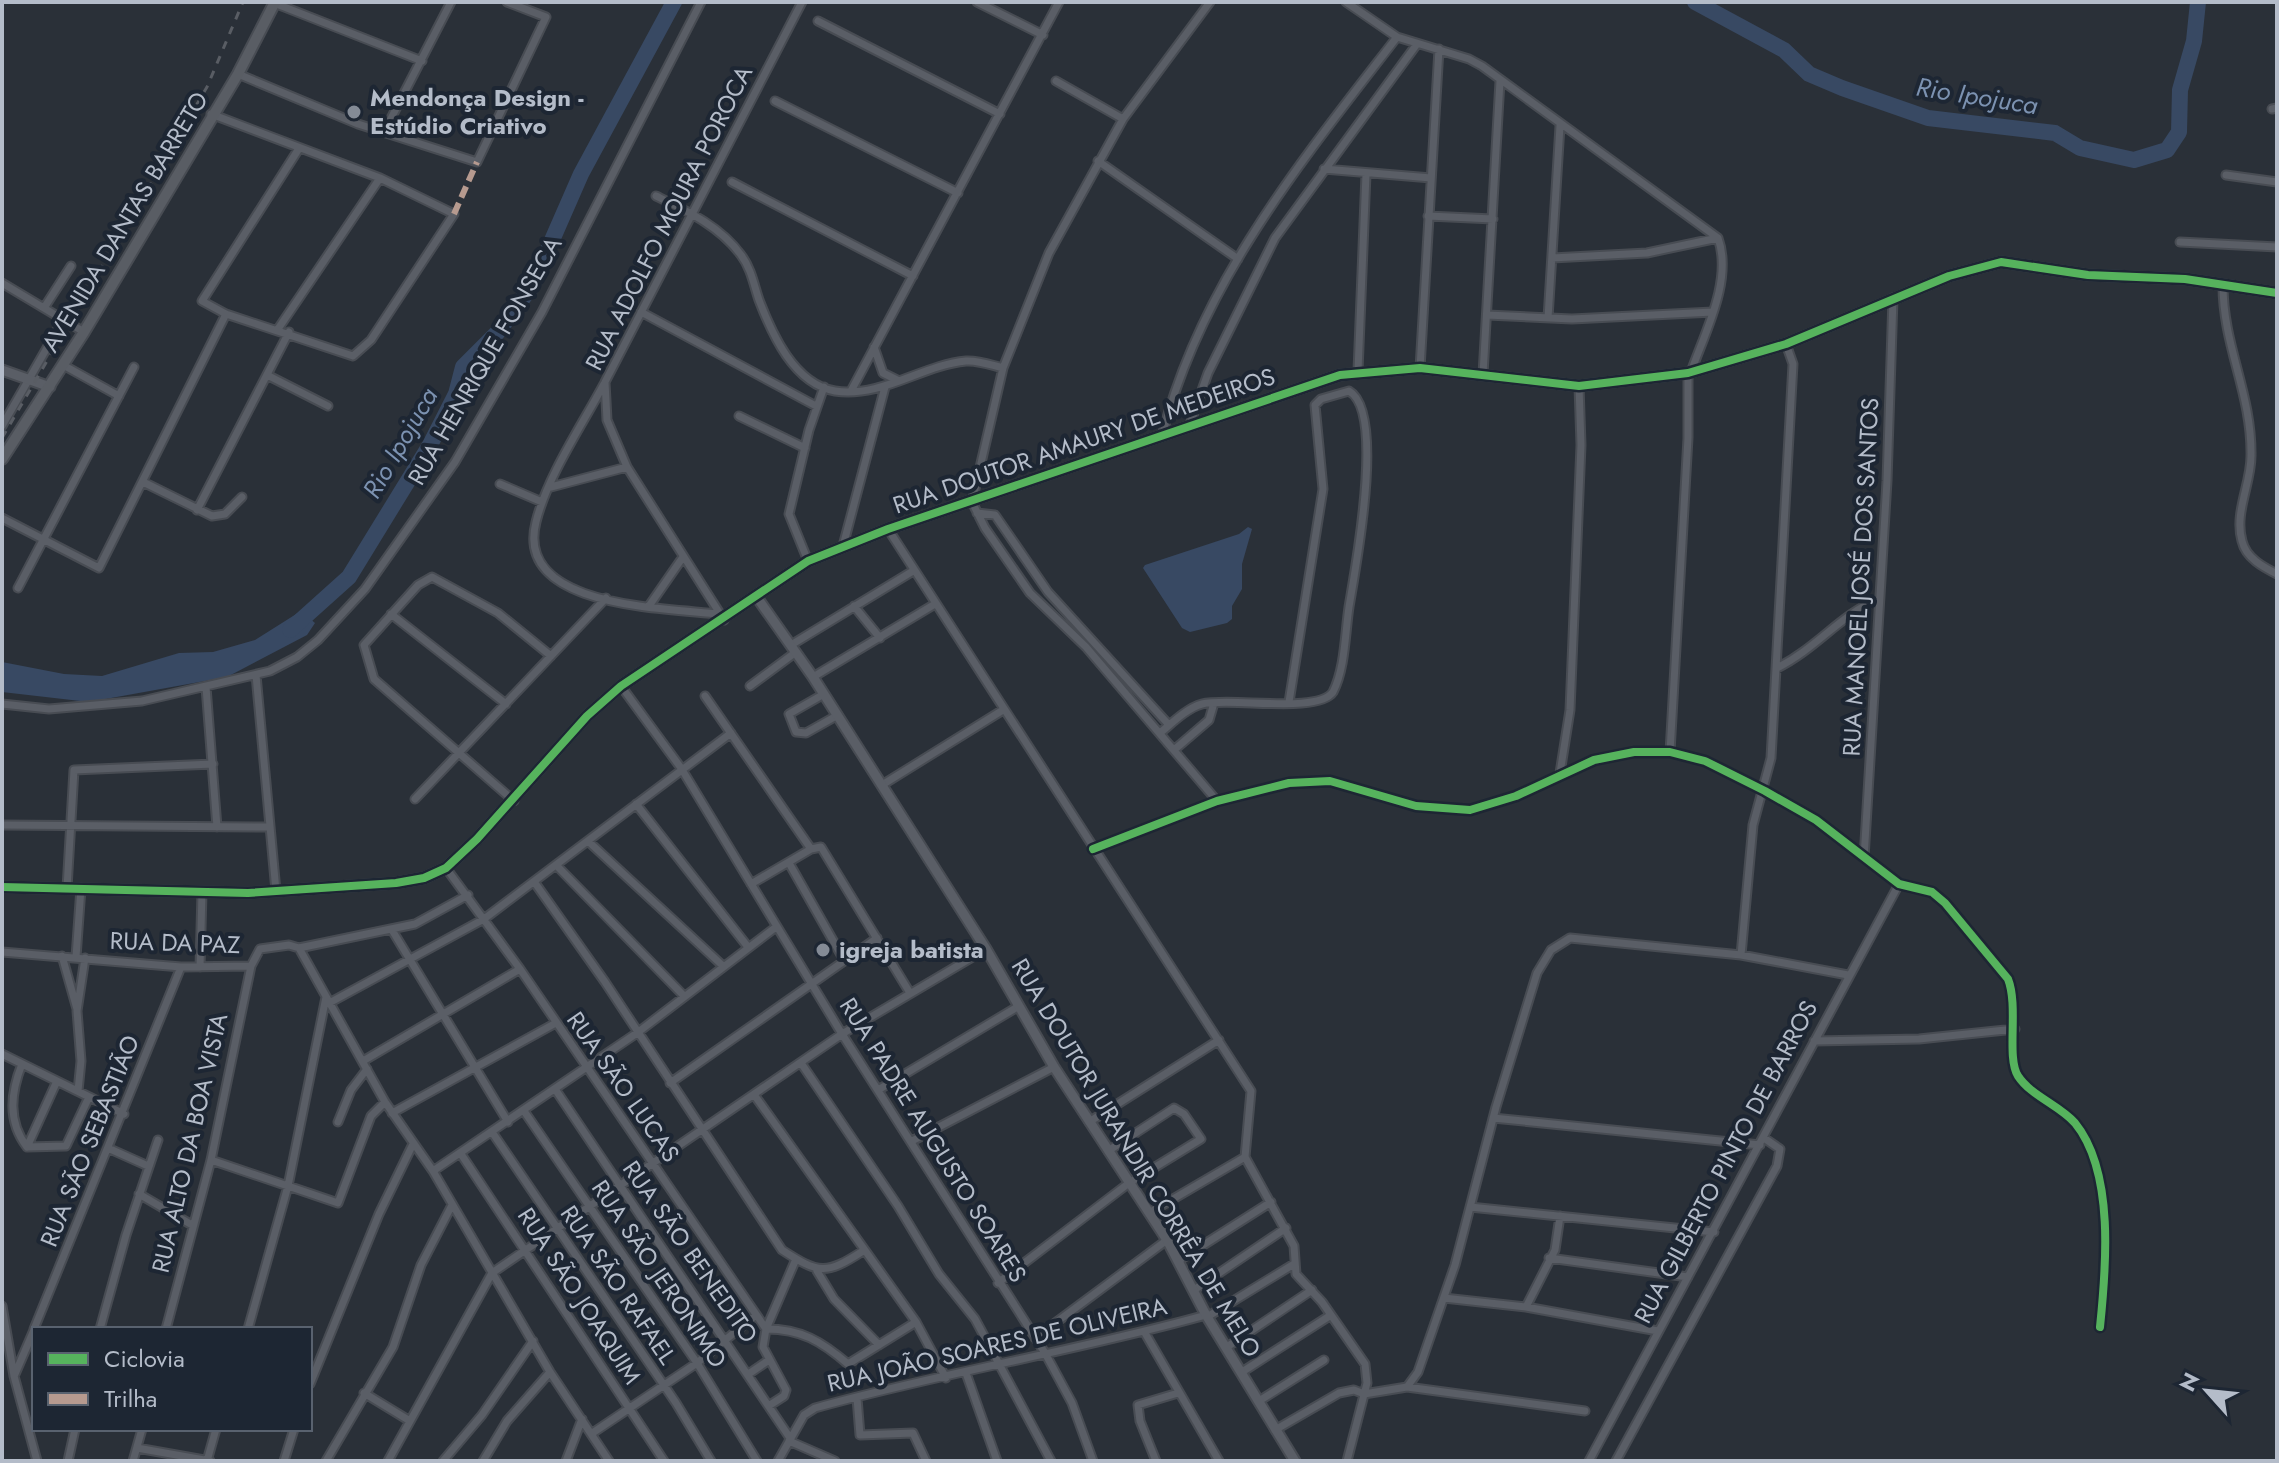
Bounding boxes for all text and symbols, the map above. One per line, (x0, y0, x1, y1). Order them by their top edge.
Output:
street label: RUA ADOLFO MOURA POROCA (576, 59, 761, 376)
water label: Rio Ipojuca (1913, 68, 2041, 124)
place label: Mendonça Design - Estúdio Criativo (370, 80, 584, 143)
street label: AVENIDA DANTAS BARRETO (33, 85, 216, 359)
marker: Mendonça Design - Estúdio Criativo (345, 103, 363, 121)
street label: RUA HENRIQUE FONSECA (399, 230, 570, 492)
street label: RUA DOUTOR AMAURY DE MEDEIROS (888, 359, 1280, 523)
water label: Rio Ipojuca (353, 380, 447, 506)
street label: RUA MANOEL JOSÉ DOS SANTOS (1834, 397, 1887, 757)
street label: RUA DA PAZ (109, 923, 241, 962)
place label: igreja batista (839, 932, 984, 967)
marker: igreja batista (814, 941, 832, 959)
street label: RUA DOUTOR JURANDIR CORRÊA DE MELO (1003, 952, 1270, 1364)
street label: RUA PADRE AUGUSTO SOARES (831, 991, 1036, 1289)
street label: RUA GILBERTO PINTO DE BARROS (1625, 994, 1826, 1329)
street label: RUA SÃO LUCAS (558, 1004, 688, 1169)
street label: RUA ALTO DA BOA VISTA (143, 1010, 236, 1276)
street label: RUA SÃO SEBASTIÃO (31, 1030, 148, 1252)
street label: RUA SÃO BENEDITO (614, 1153, 767, 1350)
street label: RUA SÃO JERONIMO (583, 1173, 735, 1375)
street label: RUA SÃO RAFAEL (552, 1198, 685, 1372)
street label: RUA SÃO JOAQUIM (509, 1200, 650, 1391)
street label: RUA JOÃO SOARES DE OLIVEIRA (824, 1288, 1170, 1401)
legend (32, 1327, 312, 1431)
text: Ciclovia (104, 1341, 185, 1376)
north arrow (2167, 1351, 2247, 1431)
text: N (2171, 1367, 2207, 1397)
text: Trilha (104, 1381, 157, 1416)

